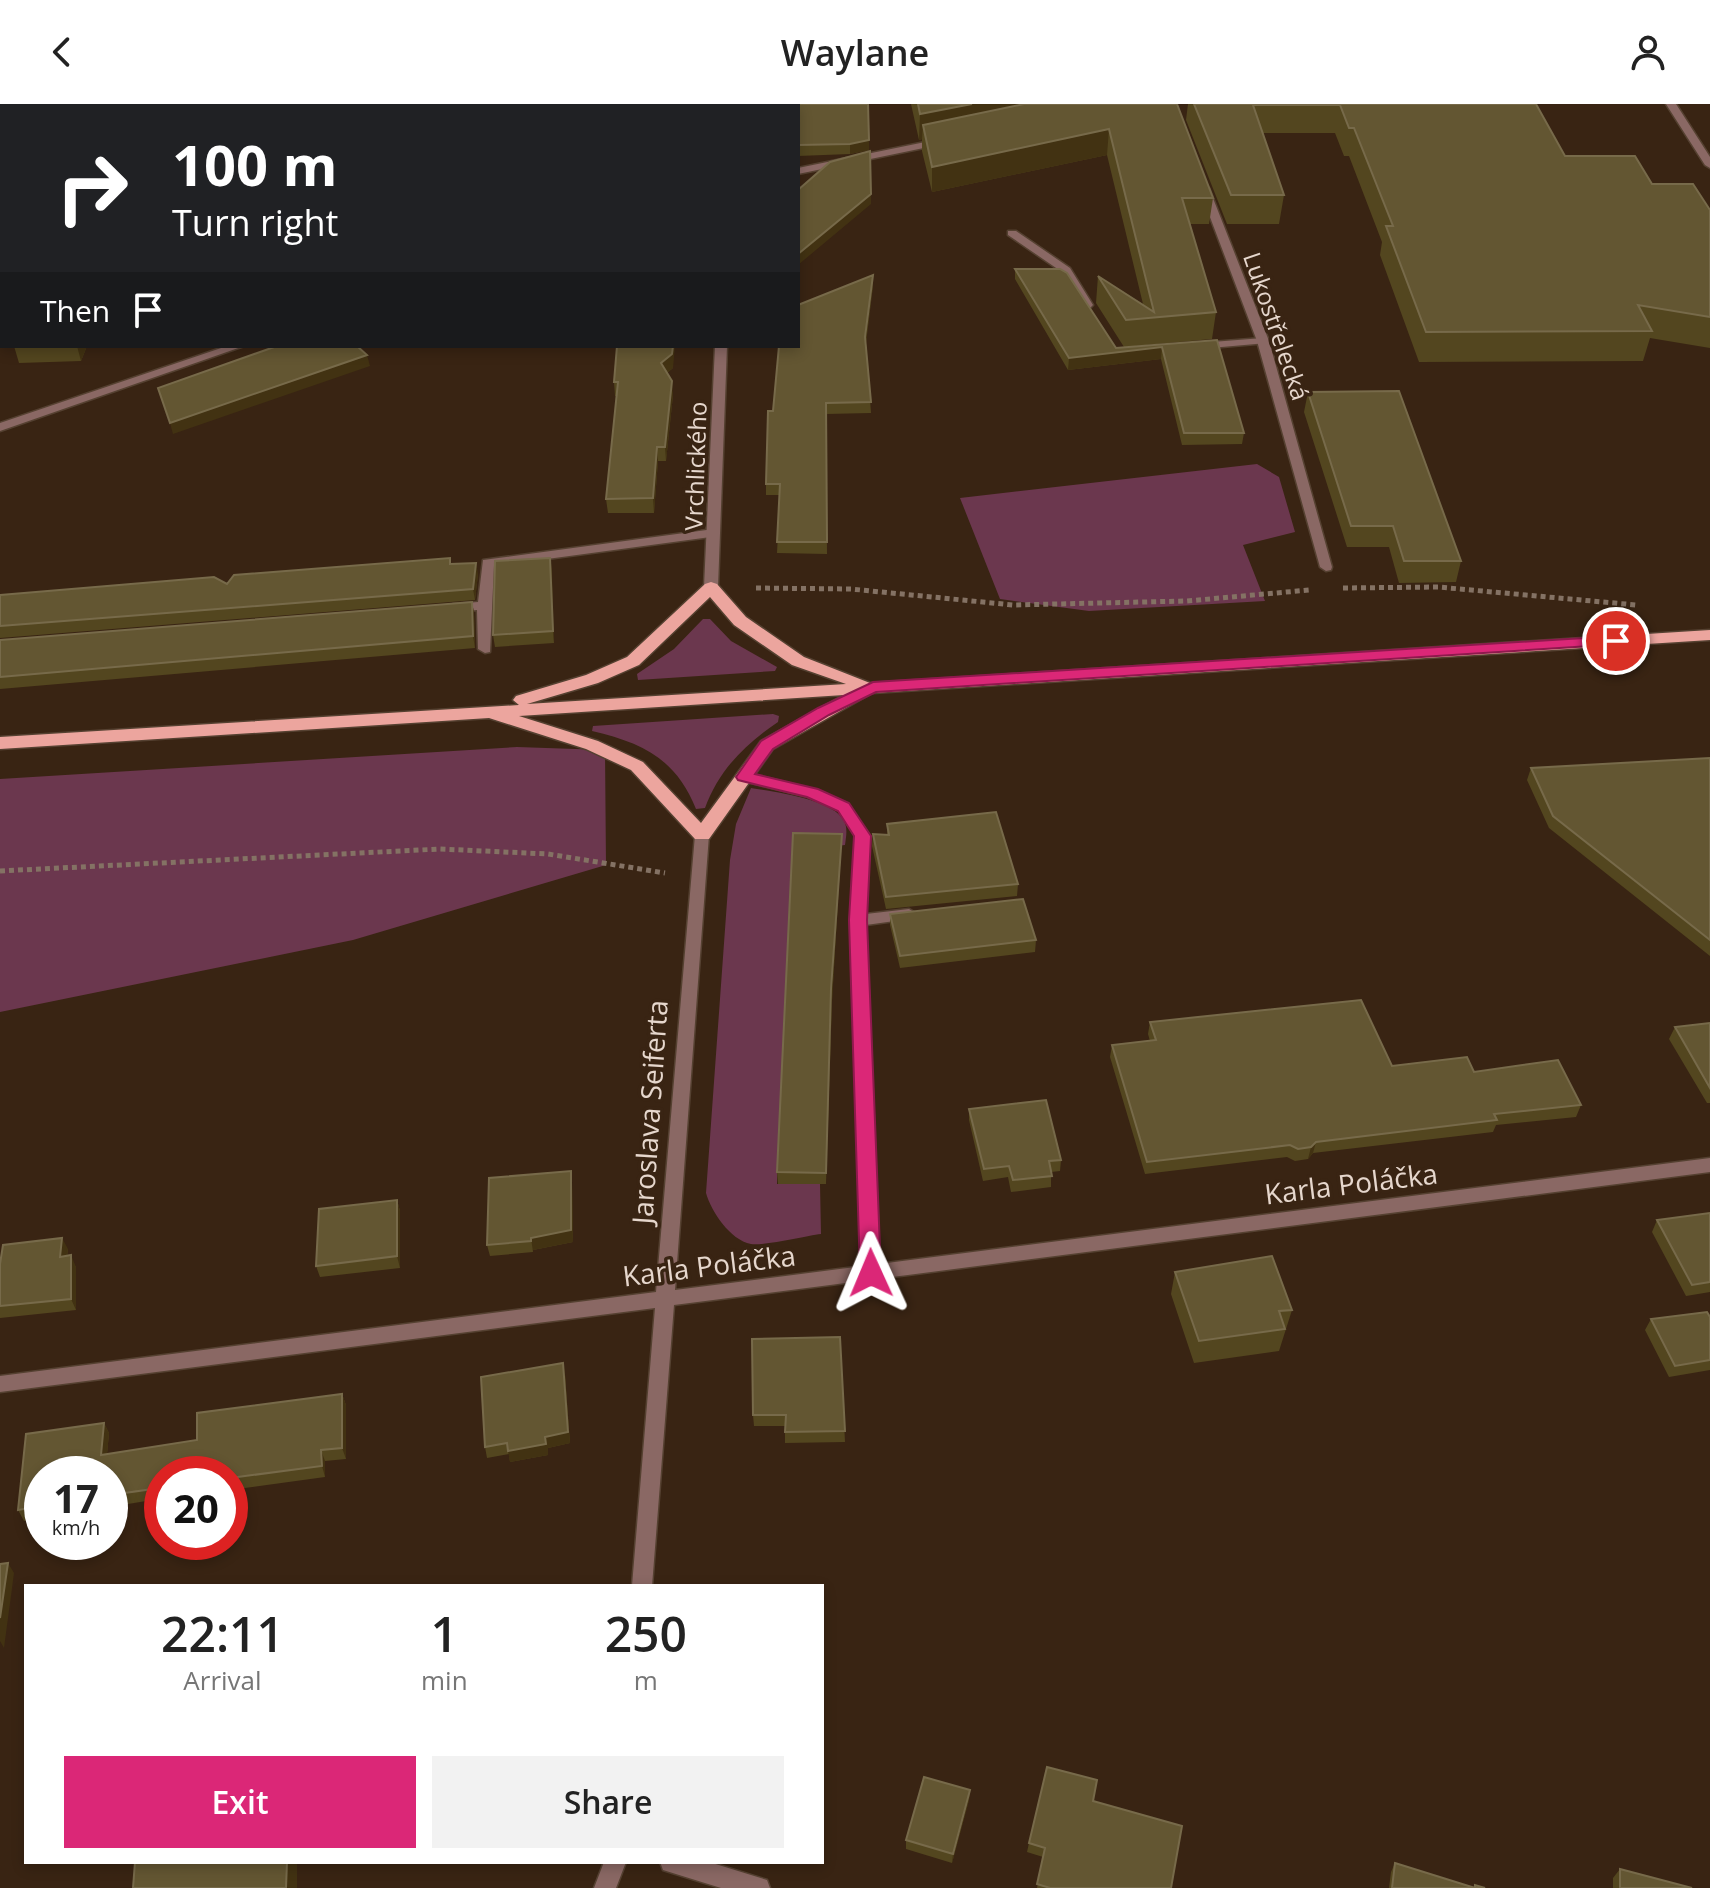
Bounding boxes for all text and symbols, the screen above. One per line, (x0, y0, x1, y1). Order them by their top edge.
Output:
text: Waylane (781, 28, 929, 77)
icon: back (40, 30, 84, 74)
icon: person (1626, 30, 1670, 74)
text: 100 m (172, 126, 338, 202)
icon: right (40, 136, 144, 240)
text: Turn right (172, 198, 338, 247)
street label: Lukostřelecká (1236, 248, 1318, 404)
icon: arrive (126, 288, 170, 332)
text: Then (40, 290, 110, 331)
street label: Vrchlického (676, 401, 714, 531)
pin (1582, 607, 1650, 675)
icon: arrive (1594, 619, 1638, 663)
street label: Jaroslava Seiferta (622, 999, 676, 1228)
street label: Karla Poláčka (1262, 1154, 1440, 1212)
position arrow (829, 1231, 913, 1315)
street label: Karla Poláčka (620, 1236, 798, 1294)
speed limit sign: 20 (144, 1456, 248, 1560)
text: 17 (53, 1470, 99, 1525)
text: km/h (52, 1514, 100, 1541)
text: 22:11 (161, 1601, 284, 1666)
text: 1 (431, 1601, 458, 1666)
text: 250 (605, 1601, 687, 1666)
text: Arrival (183, 1662, 262, 1698)
text: min (421, 1662, 468, 1698)
text: m (634, 1662, 658, 1698)
button: Exit (64, 1756, 416, 1848)
button: Share (432, 1756, 784, 1848)

